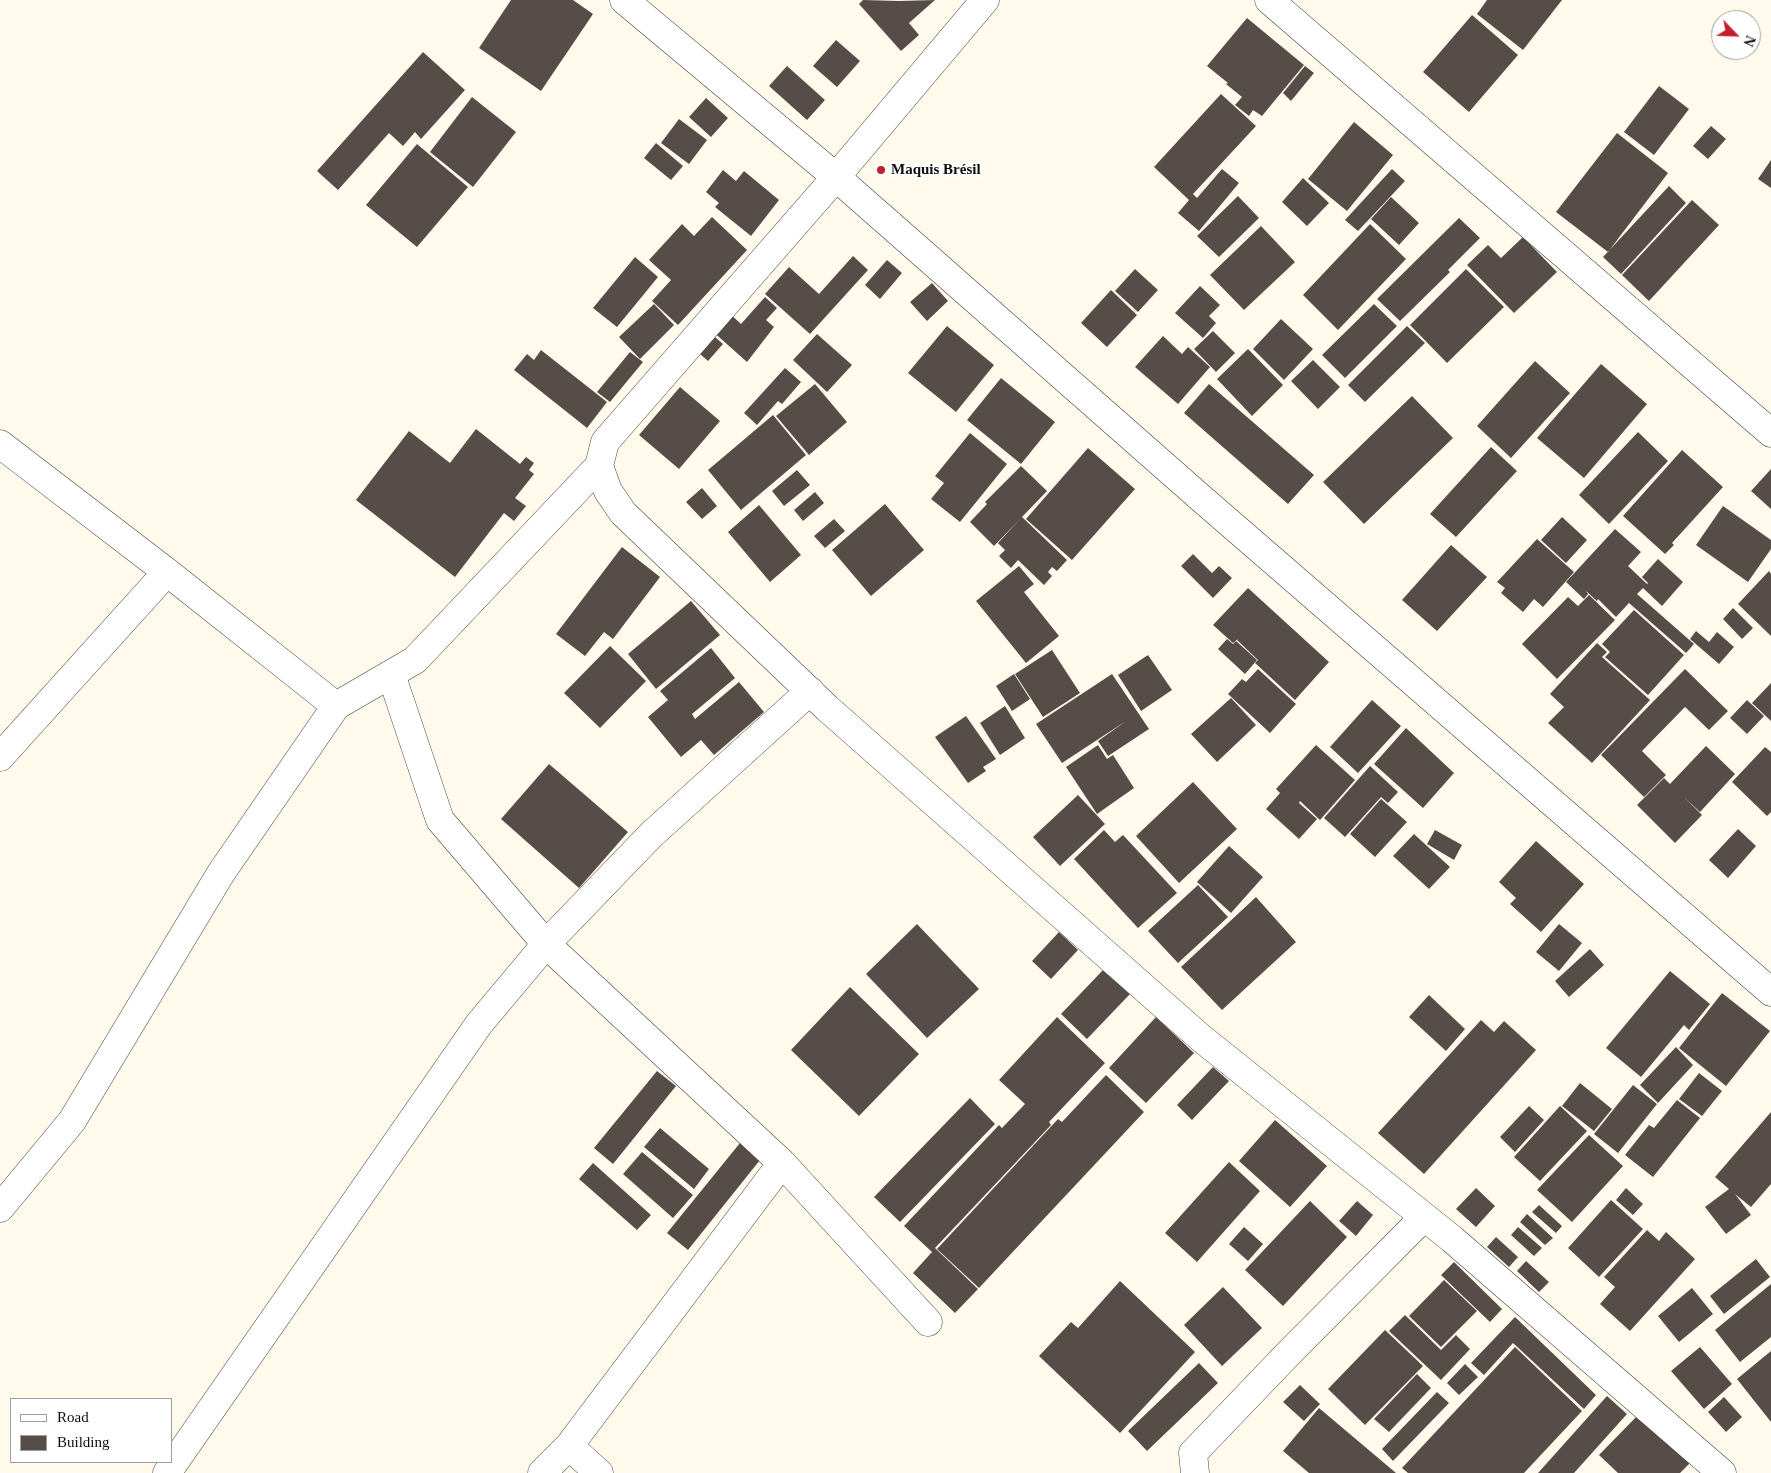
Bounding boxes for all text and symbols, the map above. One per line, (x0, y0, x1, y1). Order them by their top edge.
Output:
north arrow (1711, 10, 1761, 60)
text: N (1740, 33, 1758, 49)
place label: Maquis Brésil (891, 161, 981, 179)
marker: Maquis Brésil (875, 164, 887, 176)
legend (10, 1398, 172, 1463)
text: Road (57, 1409, 89, 1425)
text: Building (57, 1434, 110, 1450)

